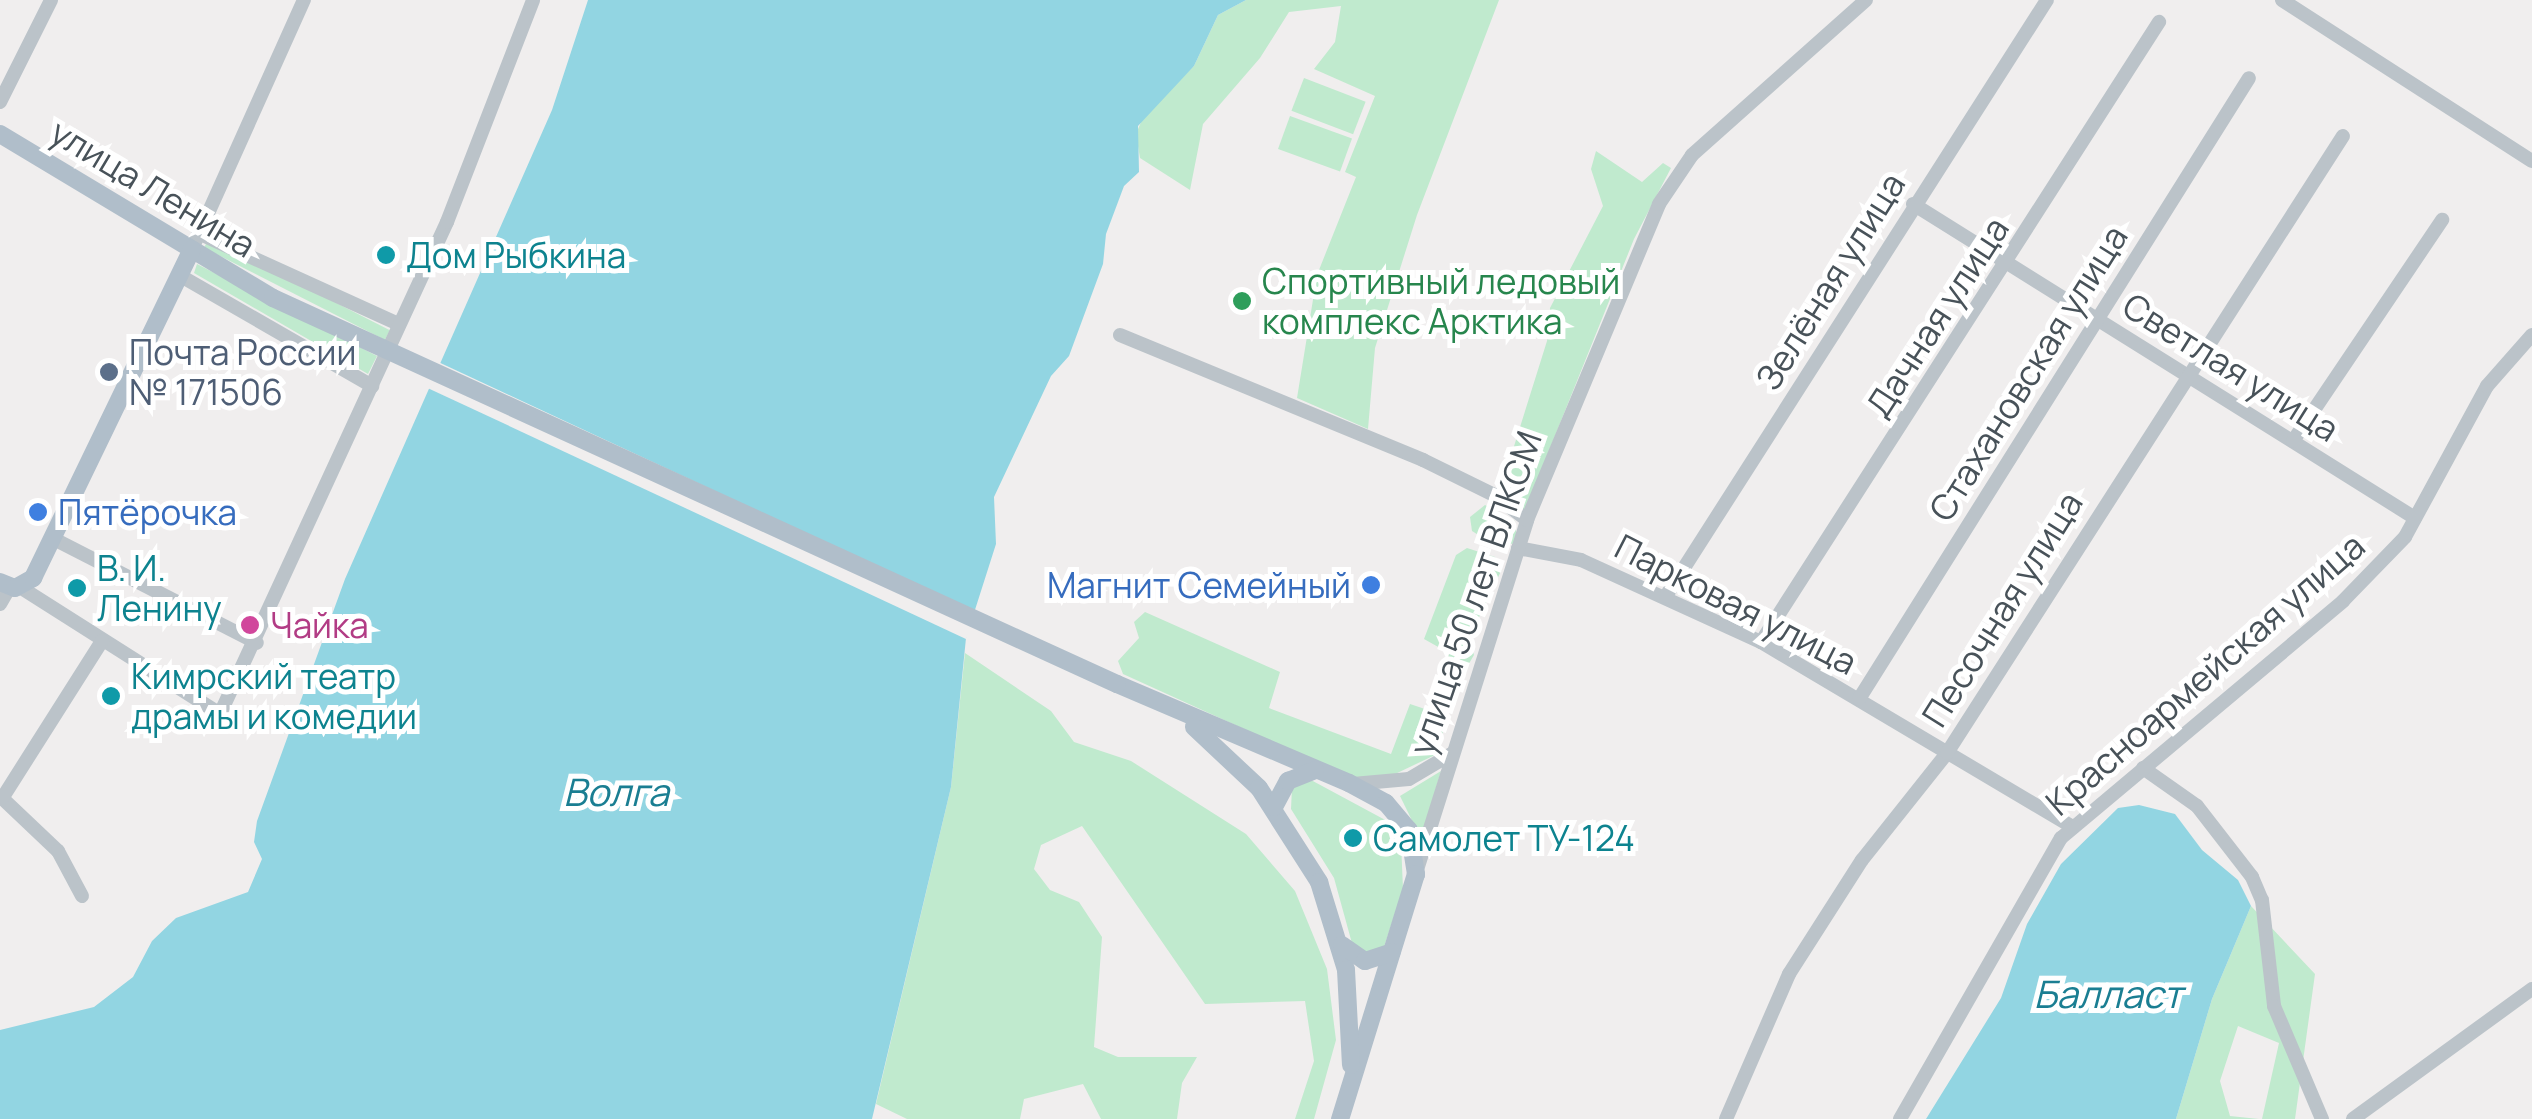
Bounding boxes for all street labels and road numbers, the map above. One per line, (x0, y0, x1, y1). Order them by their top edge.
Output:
street label: улица Ленина (43, 110, 263, 266)
street label: Зелёная улица (1747, 165, 1913, 397)
street label: Дачная улица (1857, 209, 2017, 425)
street label: Стахановская улица (1920, 218, 2136, 528)
street label: Светлая улица (2115, 284, 2347, 450)
street label: улица 50 лет ВЛКСМ (1400, 426, 1550, 760)
street label: Песочная улица (1913, 484, 2091, 734)
street label: Красноармейская улица (2037, 524, 2373, 824)
street label: Парковая улица (1608, 525, 1864, 683)

